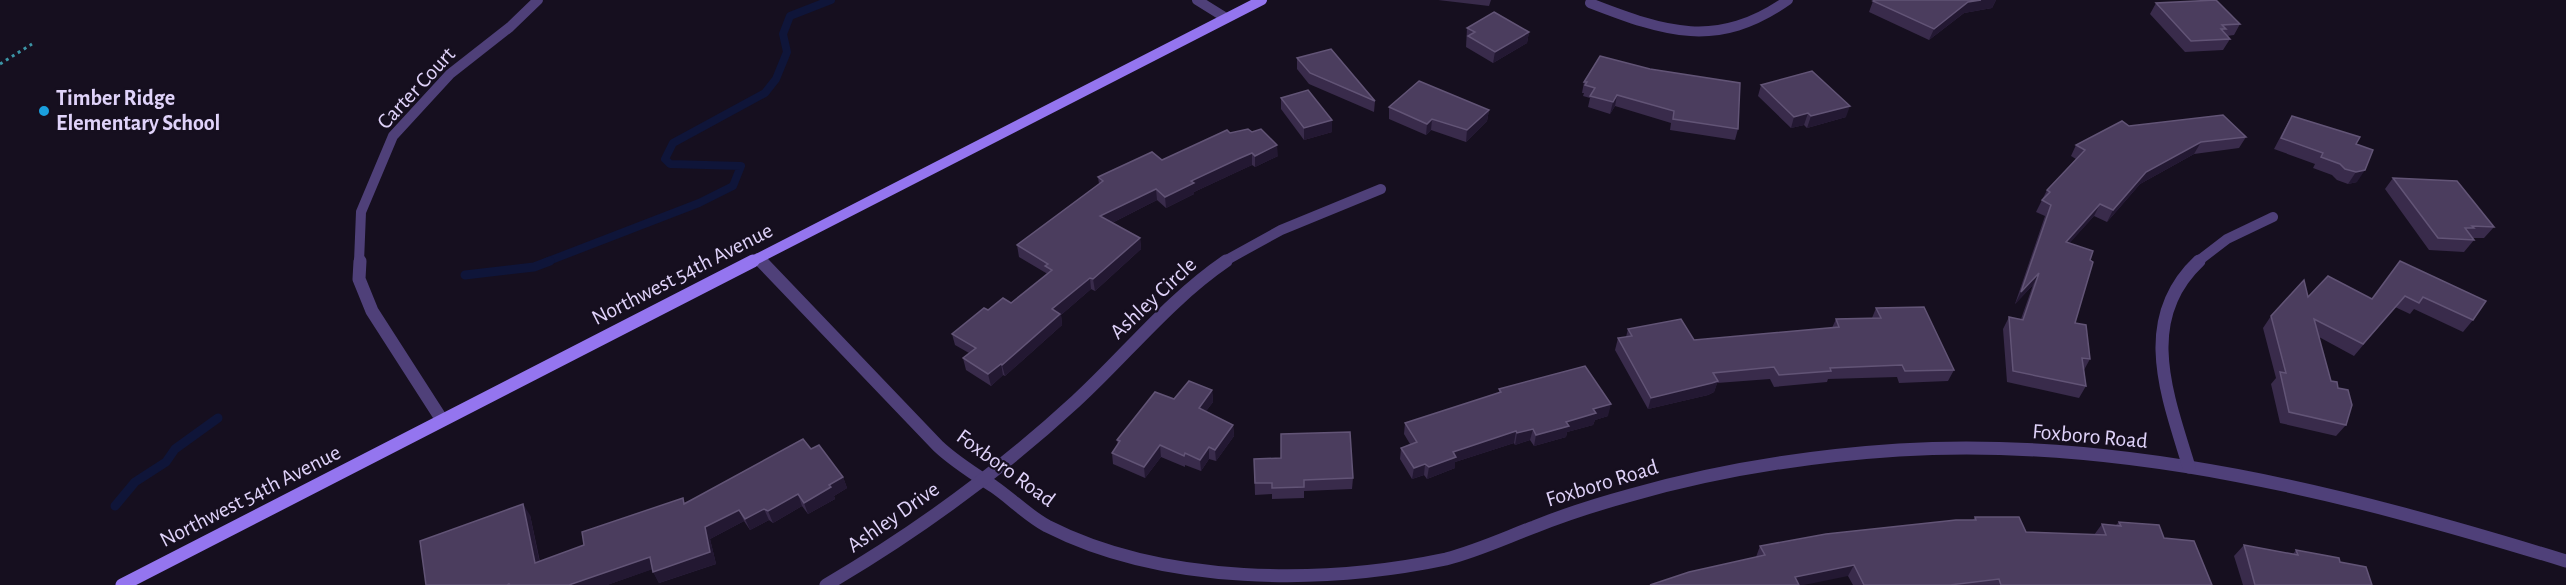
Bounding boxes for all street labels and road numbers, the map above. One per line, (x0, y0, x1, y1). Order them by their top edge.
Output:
street label: Carter Court (373, 43, 459, 133)
street label: Northwest 54th Avenue (588, 219, 776, 329)
street label: Ashley Circle (1106, 253, 1200, 343)
street label: Foxboro Road (2031, 420, 2149, 452)
street label: Foxboro Road (953, 425, 1059, 511)
street label: Northwest 54th Avenue (156, 441, 344, 551)
street label: Foxboro Road (1543, 456, 1661, 510)
street label: Ashley Drive (843, 477, 943, 557)

